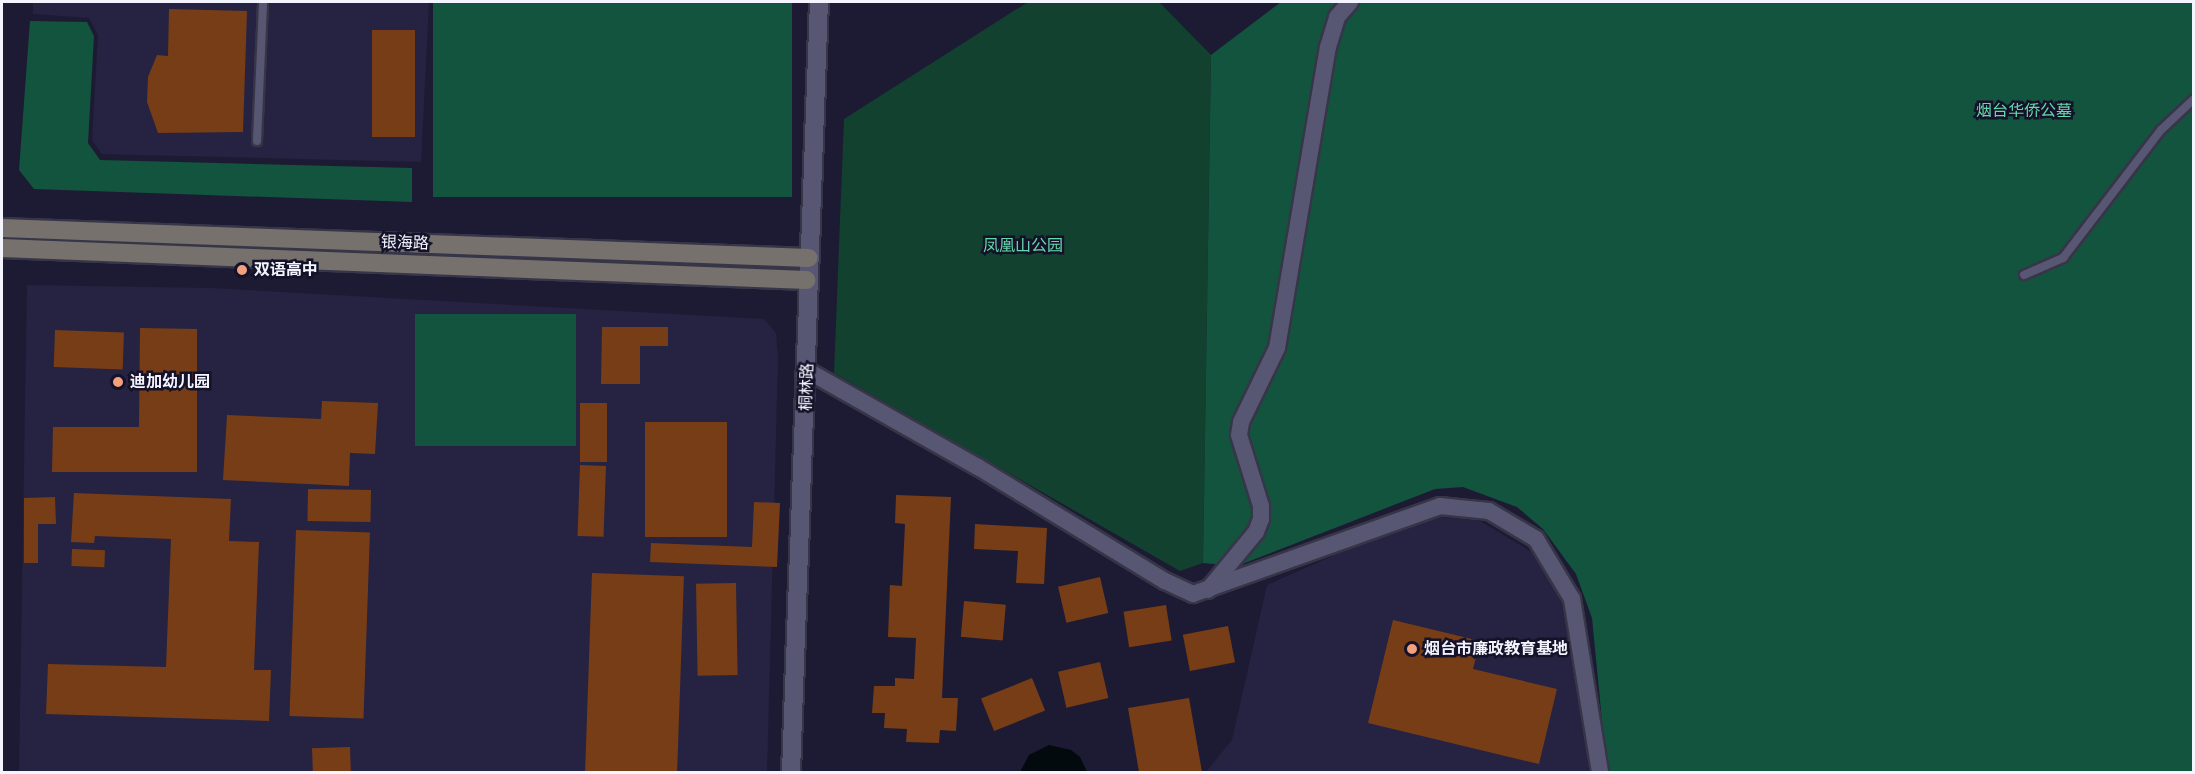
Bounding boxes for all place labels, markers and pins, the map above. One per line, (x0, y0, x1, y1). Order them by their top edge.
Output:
place label: 双语高中 (254, 260, 318, 280)
marker: 双语高中 (235, 263, 249, 277)
place label: 迪加幼儿园 (130, 372, 210, 392)
marker: 迪加幼儿园 (111, 375, 125, 389)
place label: 烟台市廉政教育基地 (1424, 639, 1568, 659)
marker: 烟台市廉政教育基地 (1405, 642, 1419, 656)

